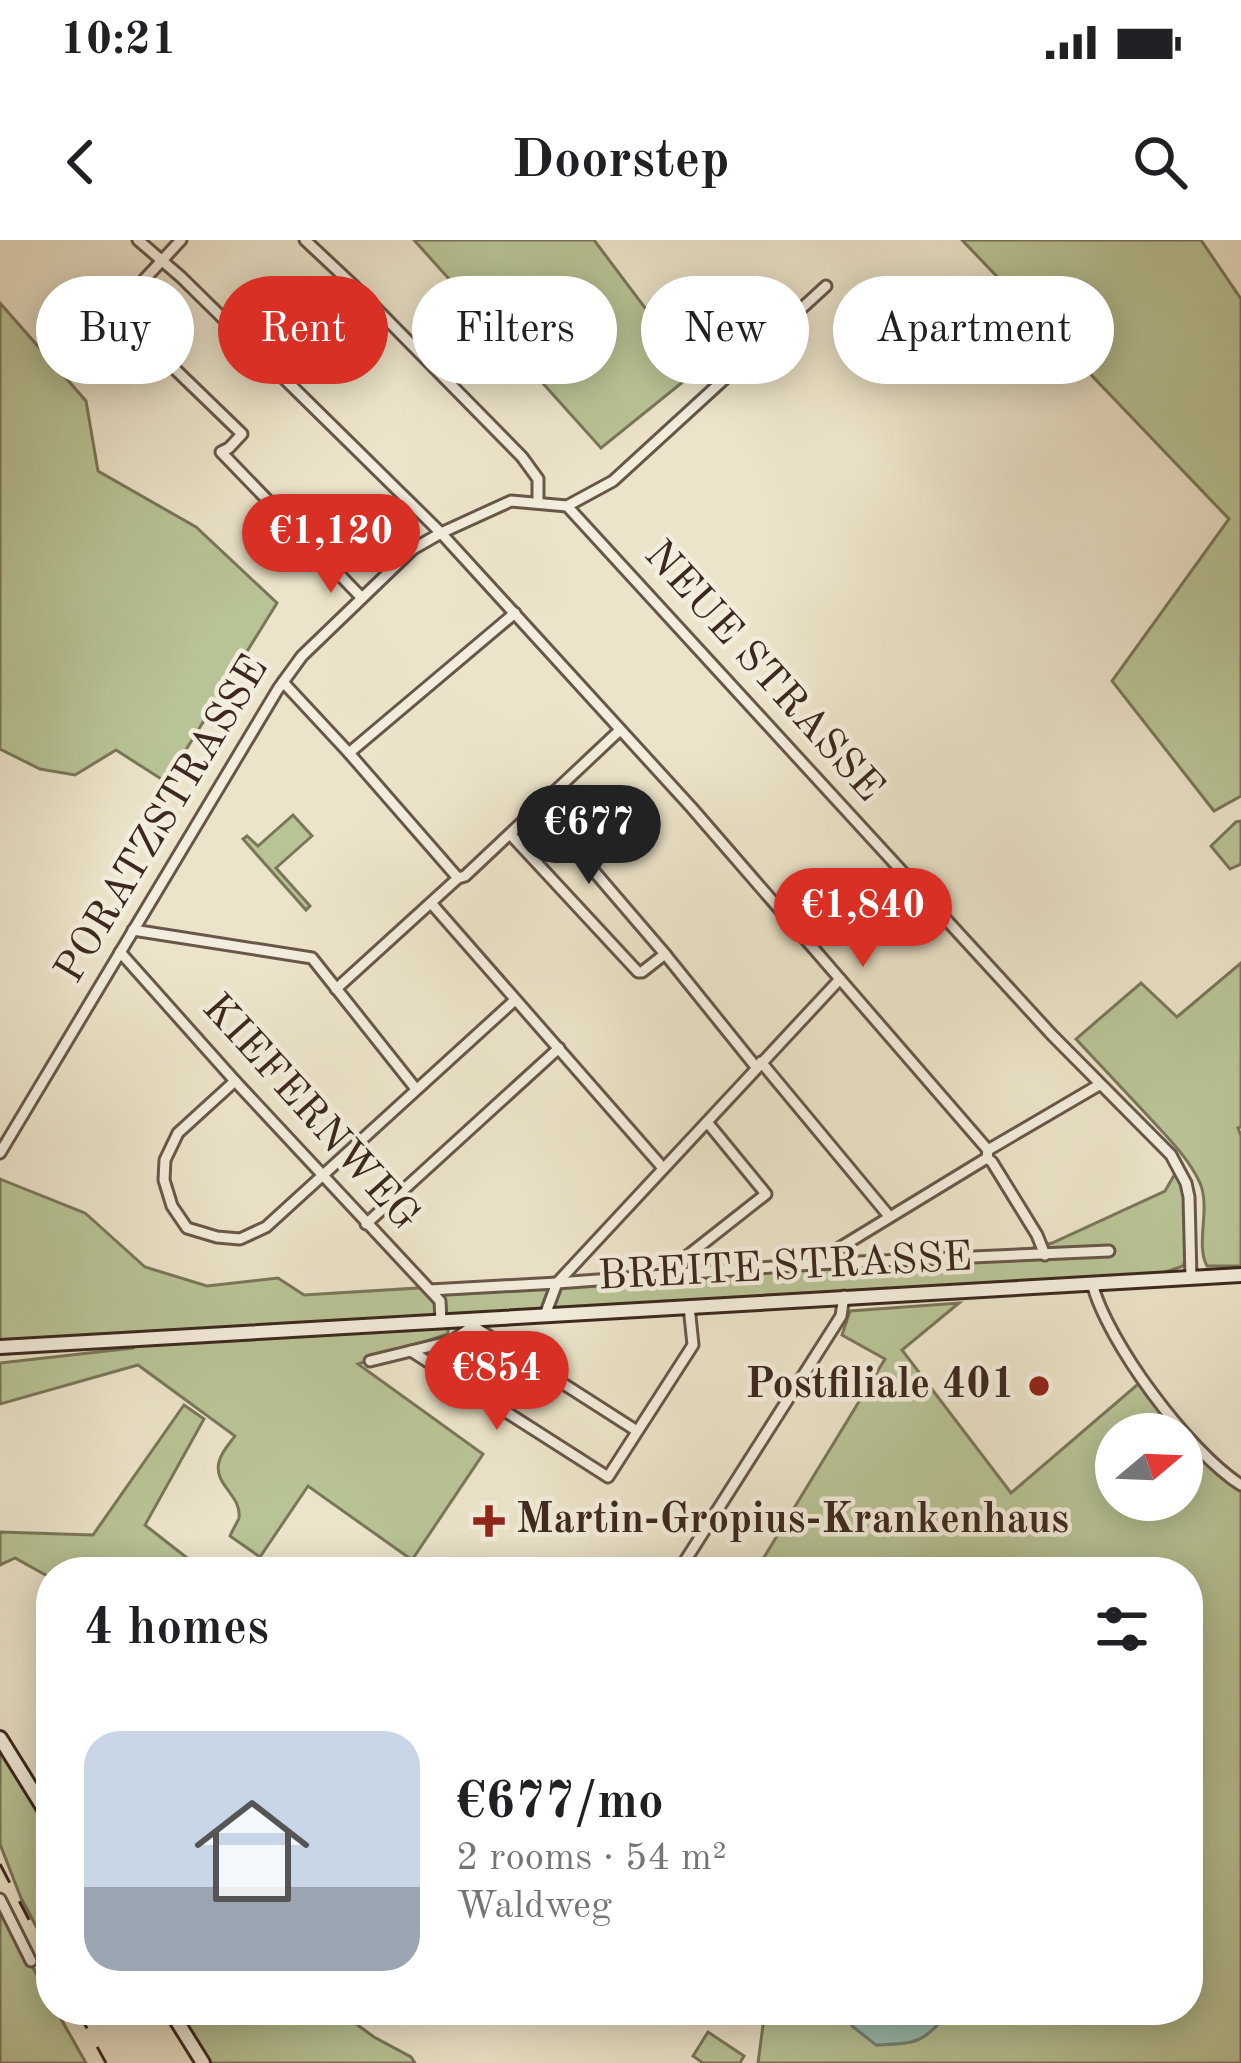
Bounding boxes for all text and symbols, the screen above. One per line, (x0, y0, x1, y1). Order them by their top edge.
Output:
text: 10:21 (60, 19, 177, 64)
icon: back (48, 129, 114, 195)
icon: search (1127, 129, 1193, 195)
text: Doorstep (511, 135, 730, 189)
chip: Buy (36, 276, 194, 384)
chip: Rent (218, 276, 388, 384)
chip: Filters (412, 276, 617, 384)
chip: New (641, 276, 809, 384)
chip: Apartment (833, 276, 1114, 384)
pin: €1,120 (233, 494, 429, 596)
text: €1,120 (269, 513, 393, 552)
street label: NEUE STRASSE (636, 534, 890, 810)
street label: PORATZSTRASSE (49, 649, 277, 991)
pin: €677 (518, 785, 660, 887)
text: €677 (544, 804, 634, 843)
pin: €1,840 (765, 868, 961, 970)
text: €1,840 (801, 887, 925, 926)
street label: KIEFERNWEG (194, 987, 426, 1239)
street label: BREITE STRASSE (597, 1237, 973, 1299)
pin: €854 (426, 1331, 568, 1433)
text: €854 (452, 1350, 542, 1389)
place label: Postfiliale 401 (745, 1365, 1015, 1407)
marker: Postfiliale 401 (1026, 1373, 1052, 1399)
north arrow (1095, 1413, 1203, 1521)
map controls (1095, 1413, 1203, 1521)
place label: Martin-Gropius-Krankenhaus (516, 1500, 1069, 1542)
marker: Martin-Gropius-Krankenhaus (473, 1505, 505, 1537)
icon: filters (1089, 1596, 1155, 1662)
text: 4 homes (84, 1604, 269, 1655)
text: €677/mo (456, 1778, 664, 1829)
icon: home (180, 1779, 324, 1923)
text: 2 rooms · 54 m² (456, 1839, 727, 1878)
text: Waldweg (456, 1887, 612, 1926)

